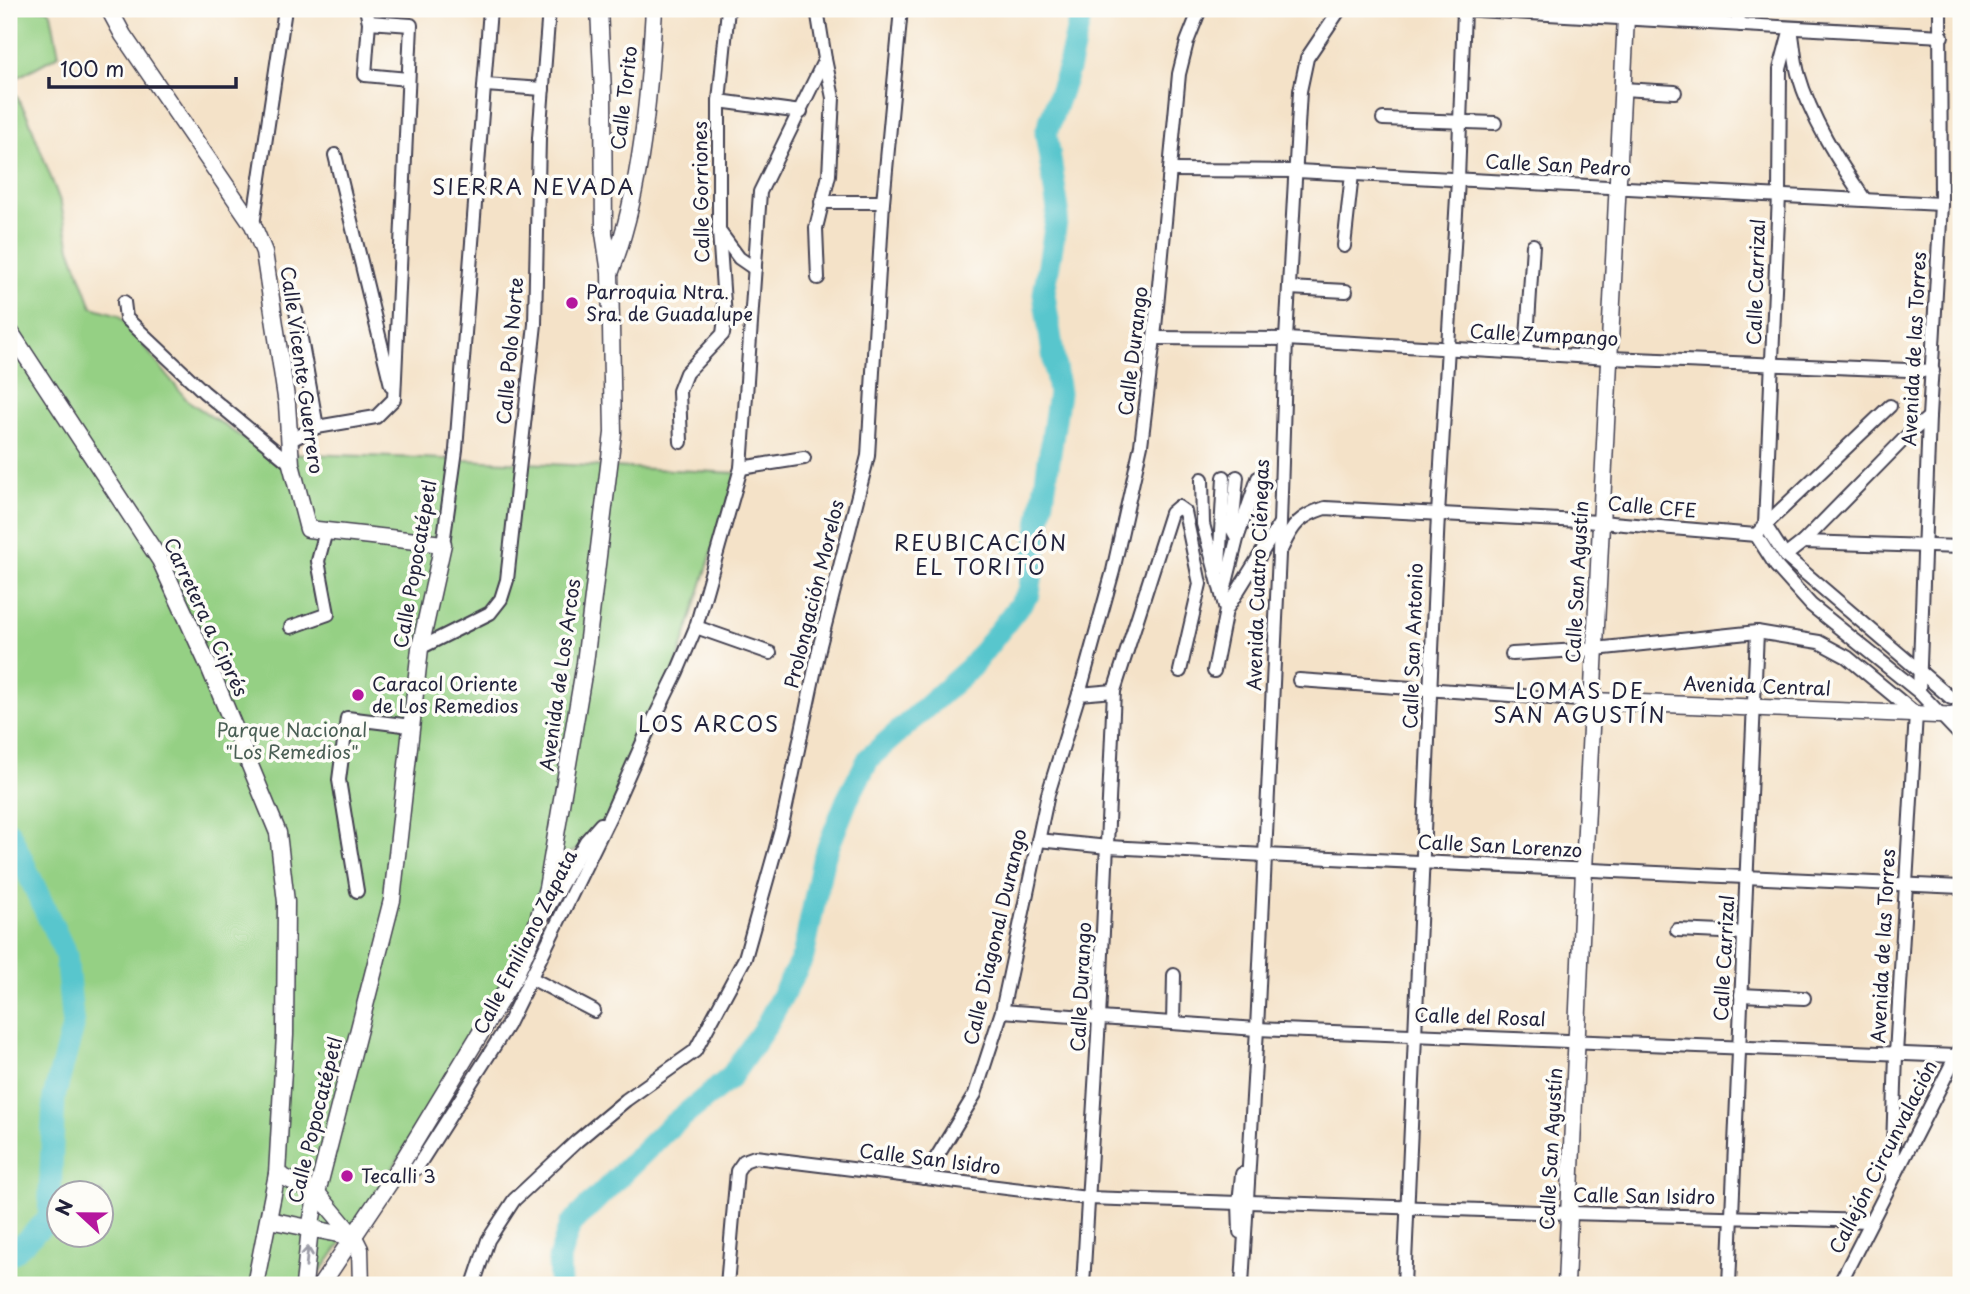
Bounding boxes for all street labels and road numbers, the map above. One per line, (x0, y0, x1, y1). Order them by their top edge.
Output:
street label: Calle Torito (603, 44, 643, 152)
street label: Calle Gorriones (685, 121, 715, 263)
street label: Calle San Pedro (1485, 146, 1632, 182)
street label: Calle Carrizal (1739, 218, 1771, 346)
street label: Avenida de las Torres (1894, 251, 1932, 447)
street label: Calle Vicente Guerrero (275, 264, 331, 476)
street label: Calle Polo Norte (489, 276, 529, 426)
street label: Calle Durango (1110, 285, 1154, 417)
street label: Calle Zumpango (1469, 316, 1619, 352)
street label: Avenida Cuatro Ciénegas (1239, 459, 1275, 691)
street label: Calle Popocatépetl (385, 477, 443, 650)
street label: Calle CFE (1606, 488, 1698, 524)
street label: Prolongación Morelos (776, 496, 850, 691)
street label: Calle San Agustín (1558, 500, 1594, 664)
street label: Carretera a Ciprés (158, 532, 256, 701)
street label: Calle San Antonio (1395, 562, 1429, 730)
street label: Avenida de Los Arcos (532, 577, 586, 773)
street label: Avenida Central (1683, 668, 1831, 702)
street label: Calle Diagonal Durango (956, 826, 1033, 1048)
street label: Calle San Lorenzo (1417, 827, 1583, 863)
street label: Calle Emiliano Zapata (465, 844, 583, 1039)
street label: Avenida de las Torres (1863, 848, 1901, 1044)
street label: Calle Carrizal (1706, 894, 1740, 1022)
street label: Calle Durango (1063, 921, 1097, 1053)
street label: Calle del Rosal (1414, 1000, 1546, 1032)
street label: Calle Popocatépetl (280, 1034, 348, 1206)
street label: Callejón Circunvalación (1821, 1055, 1943, 1258)
street label: Calle San Agustín (1532, 1067, 1568, 1231)
street label: Calle San Isidro (858, 1135, 1002, 1181)
street label: Calle San Isidro (1573, 1180, 1715, 1210)

